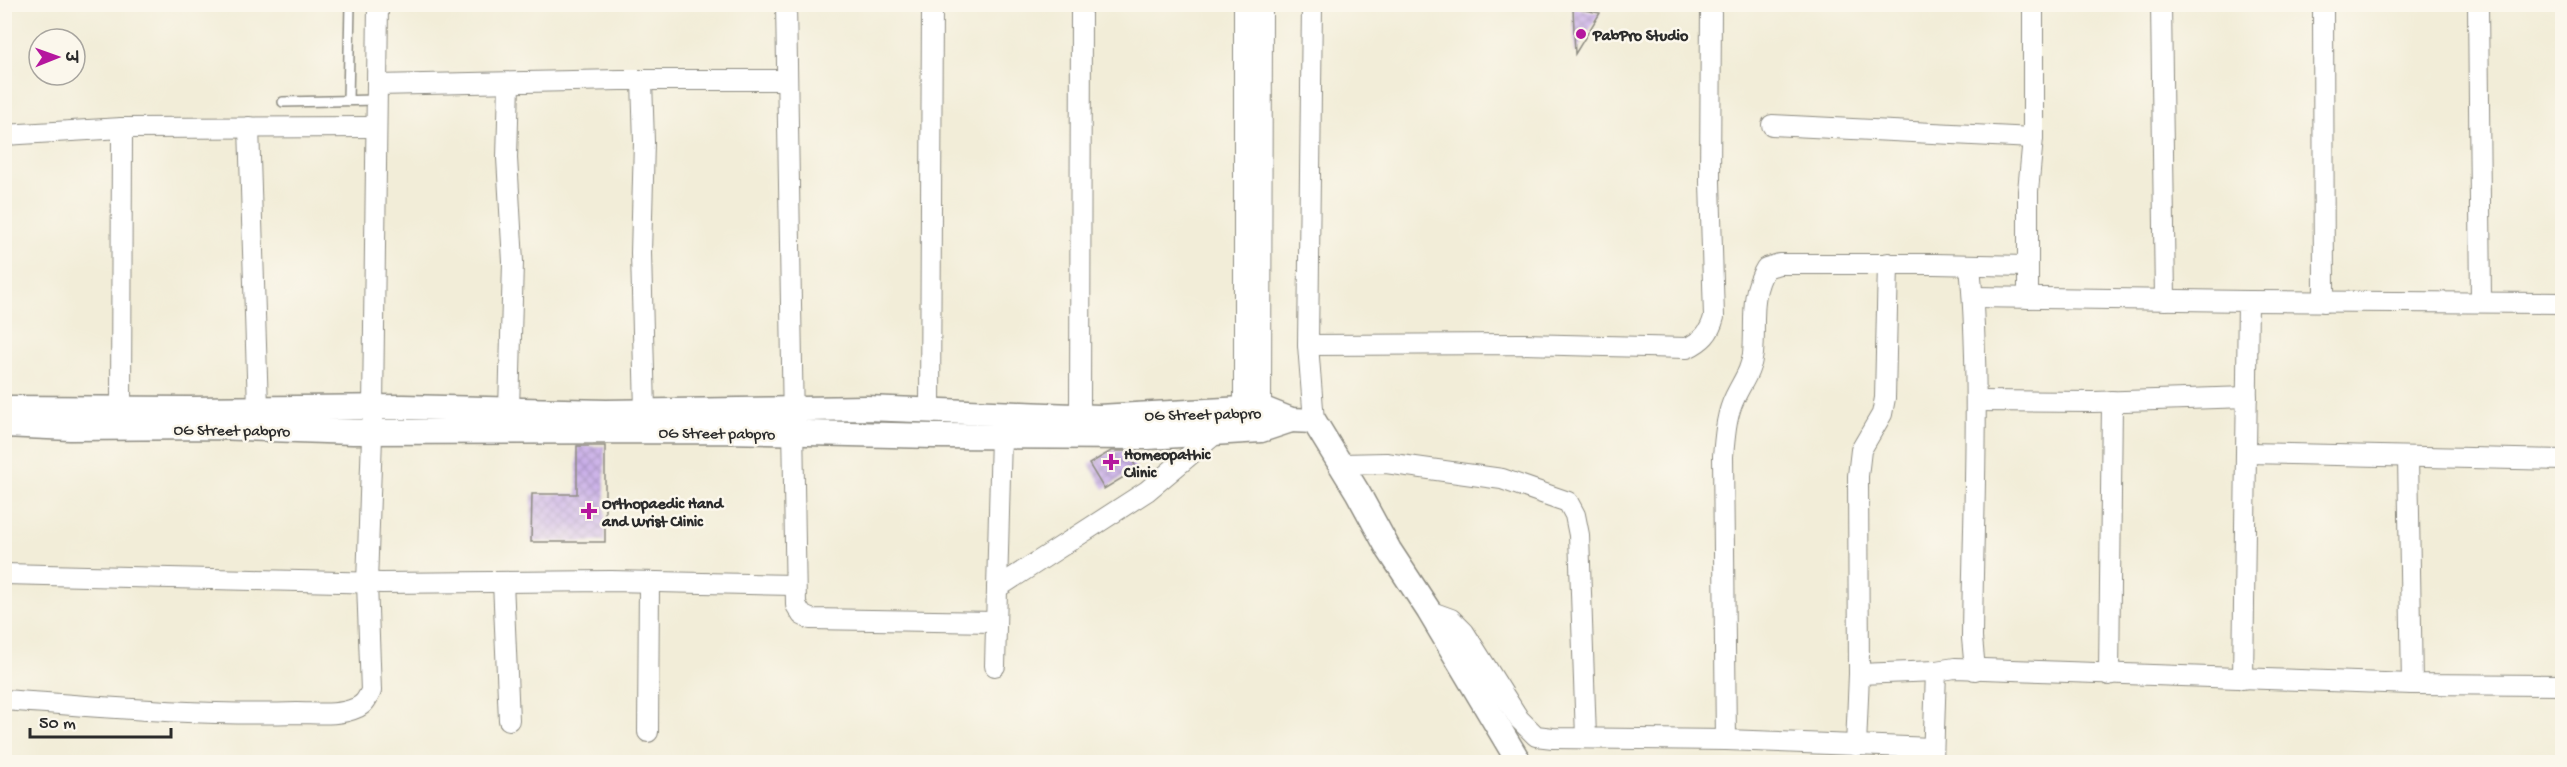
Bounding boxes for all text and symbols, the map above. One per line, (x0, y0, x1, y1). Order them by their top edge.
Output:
north arrow (27, 27, 87, 87)
marker: PabPro Studio (1574, 27, 1588, 41)
place label: PabPro Studio (1592, 28, 1689, 47)
text: उ (59, 49, 78, 64)
street label: OG Street pabpro (1144, 406, 1262, 427)
street label: OG Street pabpro (173, 422, 291, 443)
street label: OG Street pabpro (658, 425, 776, 446)
place label: Homeopathic Clinic (1123, 447, 1212, 484)
marker: Homeopathic Clinic (1102, 453, 1120, 471)
place label: Orthopaedic Hand and Wrist Clinic (601, 496, 724, 533)
marker: Orthopaedic Hand and Wrist Clinic (580, 502, 598, 520)
scale bar (30, 701, 171, 739)
text: 50 m (39, 714, 76, 735)

